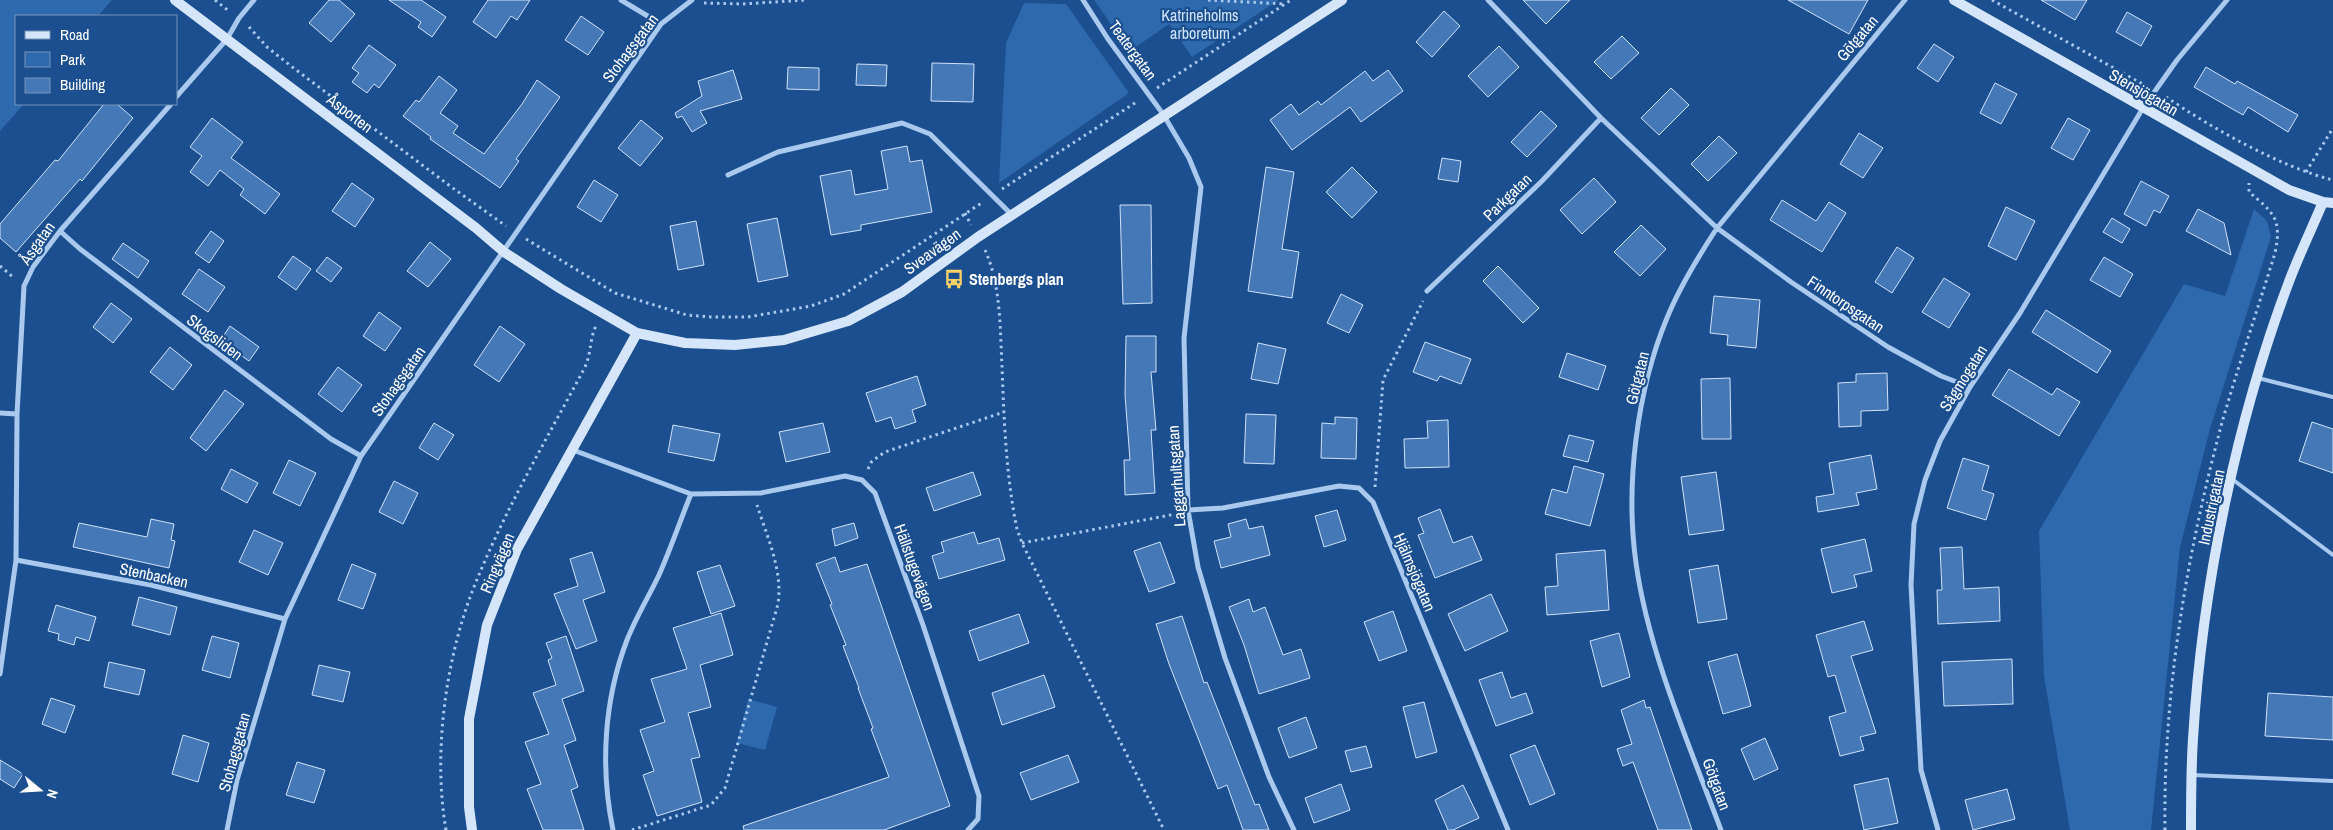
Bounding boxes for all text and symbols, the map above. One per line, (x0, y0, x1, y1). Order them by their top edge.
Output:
park label: Katrineholms arboretum (1161, 4, 1239, 44)
street label: Stohagsgatan (597, 9, 663, 87)
street label: Götgatan (1831, 10, 1883, 66)
legend (15, 15, 178, 105)
street label: Teatergatan (1104, 16, 1162, 84)
text: Road (60, 24, 89, 45)
text: Park (60, 49, 86, 70)
street label: Stensjögatan (2105, 63, 2183, 121)
text: Building (60, 74, 105, 95)
street label: Åsporten (322, 88, 378, 138)
street label: Parkgatan (1478, 168, 1536, 226)
street label: Åsgatan (14, 217, 60, 270)
street label: Sveavägen (899, 223, 965, 279)
bus stop icon: Stenbergs plan (943, 268, 965, 290)
place label: Stenbergs plan (969, 268, 1064, 290)
street label: Finntorpsgatan (1803, 270, 1889, 338)
street label: Skogsliden (182, 309, 248, 365)
street label: Sågmogatan (1934, 341, 1992, 415)
street label: Stohagsgatan (366, 342, 430, 420)
street label: Götgatan (1620, 349, 1654, 407)
street label: Laggarhultsgatan (1161, 425, 1191, 527)
street label: Industrigatan (2192, 467, 2230, 547)
street label: Hällstugevägen (889, 521, 941, 613)
street label: Ringvägen (474, 529, 520, 597)
street label: Hjälmsjögatan (1389, 529, 1441, 615)
street label: Stenbacken (118, 557, 190, 593)
street label: Stohagsgatan (213, 710, 255, 794)
street label: Götgatan (1697, 755, 1737, 813)
north arrow (15, 765, 65, 815)
text: N (43, 787, 62, 801)

